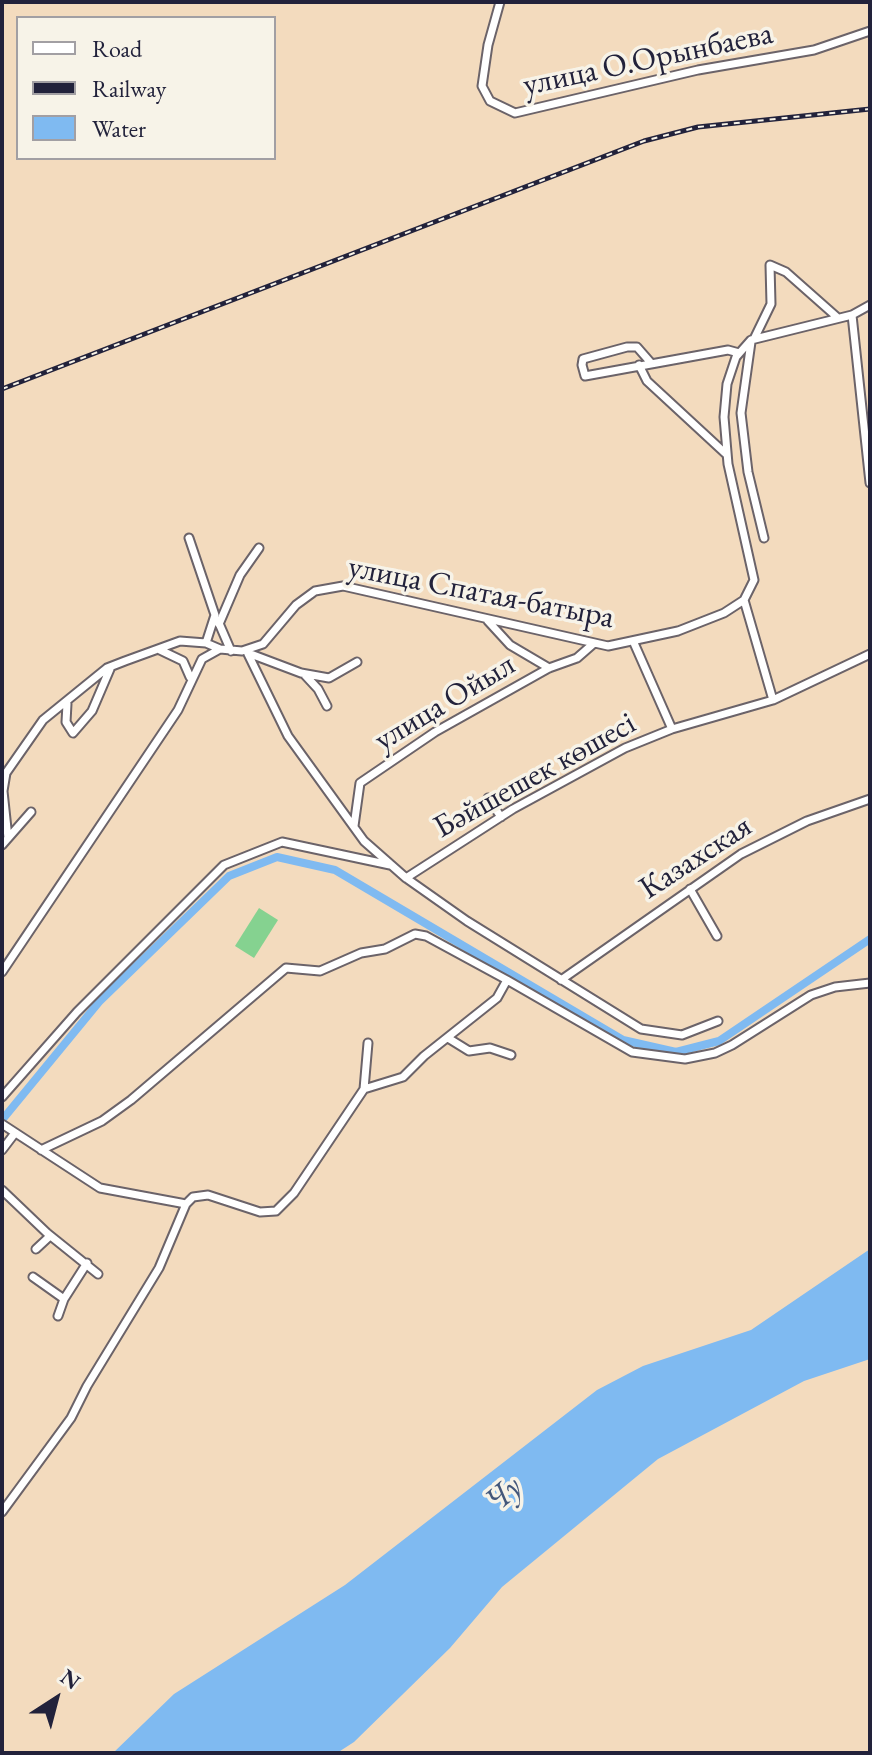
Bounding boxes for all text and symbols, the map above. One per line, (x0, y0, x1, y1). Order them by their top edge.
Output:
street label: улица О.Орынбаева (520, 15, 776, 105)
legend (16, 16, 276, 160)
text: Road (92, 33, 142, 64)
text: Railway (92, 73, 166, 104)
text: Water (92, 113, 146, 144)
street label: улица Спатая-батыра (345, 548, 617, 638)
street label: улица Ойыл (368, 646, 522, 760)
street label: Бәйшешек көшесі (427, 705, 643, 847)
street label: Казахская (633, 808, 759, 908)
water label: Чу (477, 1468, 531, 1522)
north arrow (16, 1659, 96, 1739)
text: N (55, 1662, 86, 1696)

